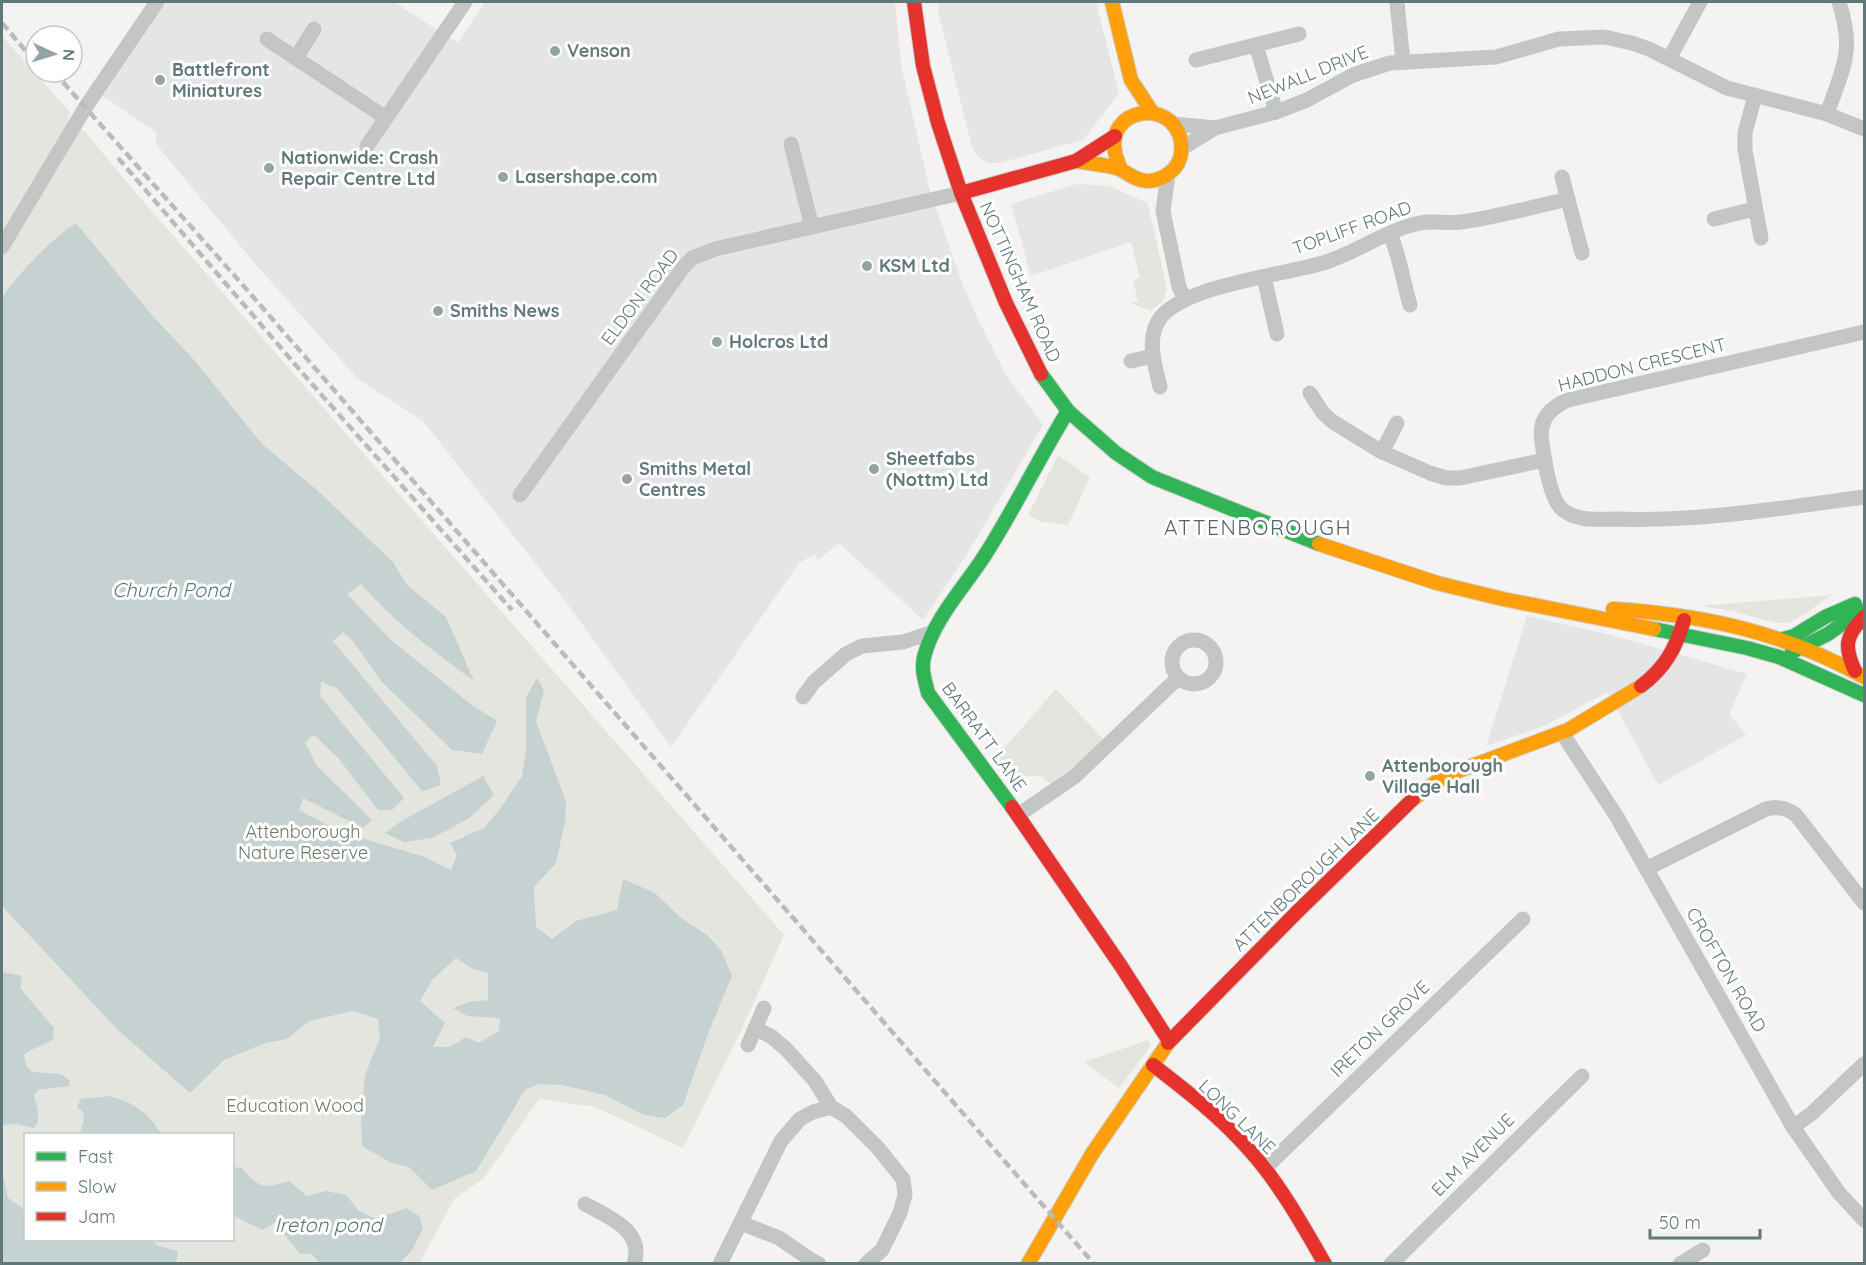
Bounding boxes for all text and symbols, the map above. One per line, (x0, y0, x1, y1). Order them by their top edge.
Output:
north arrow (24, 24, 84, 84)
place label: Venson (567, 39, 631, 62)
street label: NEWALL DRIVE (1244, 40, 1371, 109)
marker: Venson (548, 44, 562, 58)
text: N (59, 48, 79, 62)
place label: Battlefront Miniatures (172, 58, 270, 102)
marker: Battlefront Miniatures (153, 73, 167, 87)
place label: Nationwide: Crash Repair Centre Ltd (281, 146, 438, 190)
marker: Nationwide: Crash Repair Centre Ltd (262, 161, 276, 175)
place label: Lasershape.com (515, 165, 658, 188)
marker: Lasershape.com (496, 170, 510, 184)
street label: TOPLIFF ROAD (1289, 195, 1414, 260)
street label: NOTTINGHAM ROAD (975, 198, 1066, 366)
street label: ELDON ROAD (596, 244, 683, 349)
place label: KSM Ltd (879, 254, 950, 277)
marker: KSM Ltd (860, 259, 874, 273)
place label: Smiths News (450, 299, 560, 322)
marker: Smiths News (431, 304, 445, 318)
place label: Holcros Ltd (729, 330, 828, 353)
street label: HADDON CRESCENT (1555, 332, 1728, 397)
marker: Holcros Ltd (710, 335, 724, 349)
place label: Sheetfabs (Nottm) Ltd (886, 447, 988, 491)
place label: Smiths Metal Centres (639, 457, 751, 501)
marker: Sheetfabs (Nottm) Ltd (867, 462, 881, 476)
marker: Smiths Metal Centres (620, 472, 634, 486)
district label: ATTENBOROUGH (1164, 514, 1352, 540)
water label: Church Pond (112, 577, 233, 602)
street label: BARRATT LANE (937, 677, 1032, 796)
place label: Attenborough Village Hall (1382, 754, 1503, 798)
marker: Attenborough Village Hall (1363, 769, 1377, 783)
street label: ATTENBOROUGH LANE (1227, 804, 1384, 956)
park label: Attenborough Nature Reserve (238, 820, 368, 864)
street label: CROFTON ROAD (1681, 903, 1772, 1036)
street label: IRETON GROVE (1325, 975, 1434, 1082)
street label: LONG LANE (1194, 1074, 1281, 1159)
park label: Education Wood (226, 1094, 364, 1117)
street label: ELM AVENUE (1426, 1108, 1519, 1201)
legend (24, 1133, 234, 1241)
text: Fast (78, 1145, 113, 1168)
text: Slow (78, 1175, 116, 1198)
scale bar (1650, 1202, 1760, 1240)
text: Jam (78, 1205, 116, 1228)
text: 50 m (1659, 1211, 1701, 1234)
water label: Ireton pond (274, 1212, 384, 1237)

